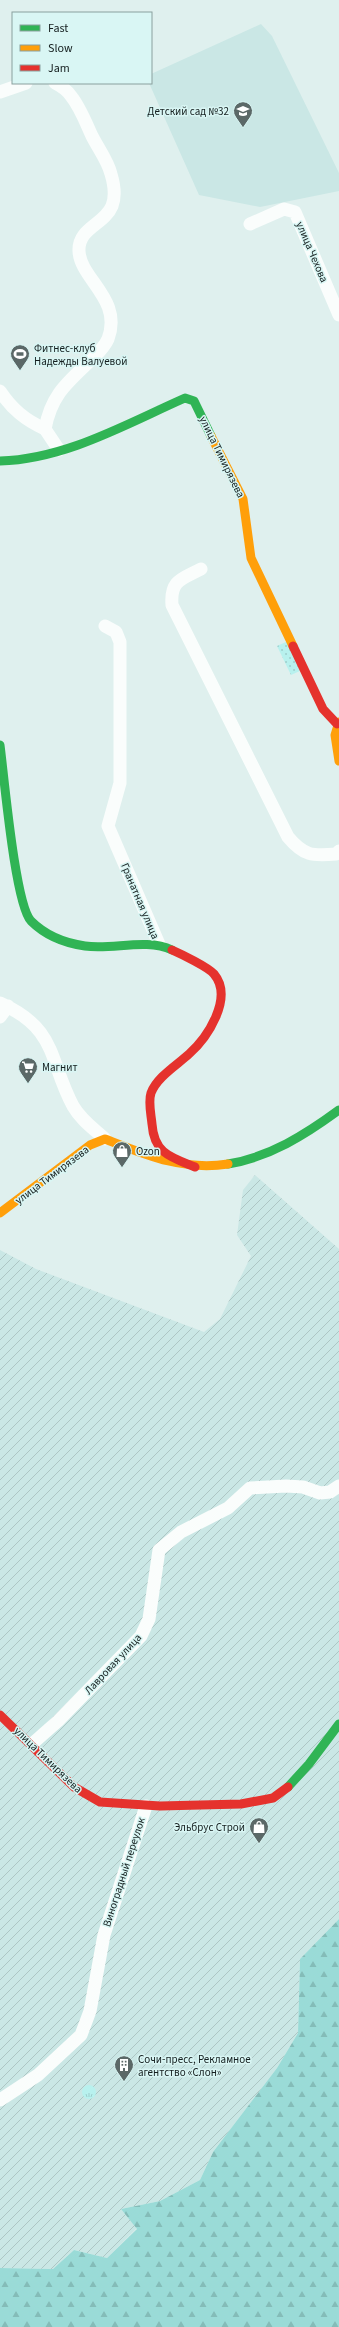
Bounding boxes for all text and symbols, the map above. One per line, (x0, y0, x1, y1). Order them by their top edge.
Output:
legend (12, 12, 152, 84)
text: Fast (48, 20, 68, 37)
text: Slow (48, 40, 73, 57)
text: Jam (48, 60, 70, 77)
school or university icon: Детский сад №32 (232, 100, 254, 128)
place label: Детский сад №32 (147, 104, 229, 119)
street label: улица Чехова (292, 219, 332, 285)
place label: Фитнес-клуб Надежды Валуевой (34, 341, 127, 369)
sports icon: Фитнес-клуб Надежды Валуевой (9, 343, 31, 371)
street label: улица Тимирязева (196, 414, 248, 500)
street label: Гранатная улица (117, 861, 163, 941)
supermarket icon: Магнит (17, 1056, 39, 1084)
place label: Магнит (42, 1060, 78, 1075)
shop icon: Ozon (111, 1140, 133, 1168)
street label: улица Тимирязева (12, 1142, 92, 1208)
place label: Ozon (136, 1144, 160, 1159)
street label: Лавровая улица (81, 1630, 145, 1698)
street label: улица Тимирязева (11, 1724, 85, 1796)
street label: Виноградный переулок (99, 1815, 149, 1929)
shop icon: Эльбрус Строй (248, 1816, 270, 1844)
place label: Эльбрус Строй (174, 1820, 245, 1835)
place label: Сочи-пресс, Рекламное агентство «Слон» (138, 2052, 251, 2080)
building icon: Сочи-пресс, Рекламное агентство «Слон» (113, 2054, 135, 2082)

